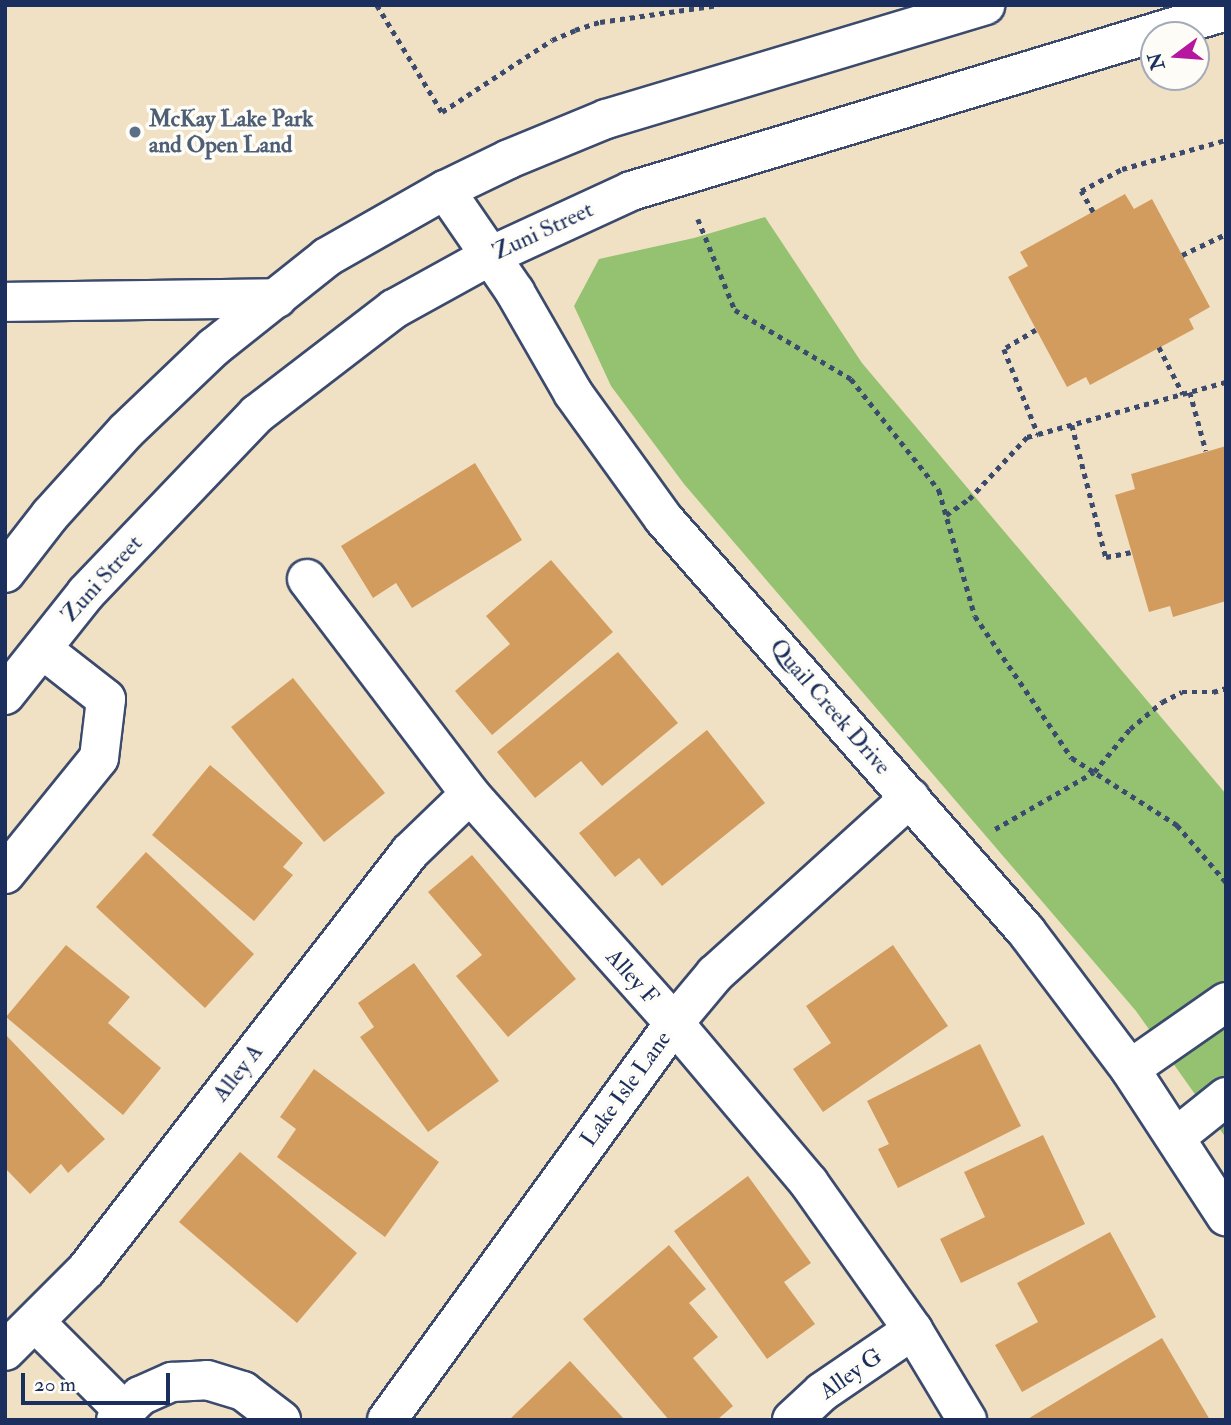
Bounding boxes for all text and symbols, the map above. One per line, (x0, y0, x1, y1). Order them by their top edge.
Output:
north arrow (1140, 21, 1210, 91)
text: N (1143, 50, 1171, 73)
place label: McKay Lake Park and Open Land (149, 105, 313, 159)
marker: McKay Lake Park and Open Land (127, 124, 143, 140)
street label: Zuni Street (488, 196, 598, 266)
street label: Zuni Street (56, 530, 148, 628)
street label: Quail Creek Drive (764, 634, 896, 780)
street label: Alley F (600, 943, 664, 1011)
street label: Lake Isle Lane (575, 1026, 677, 1152)
street label: Alley A (207, 1039, 269, 1107)
street label: Alley G (814, 1343, 888, 1405)
scale bar (24, 1358, 173, 1402)
text: 20 m (34, 1371, 76, 1398)

